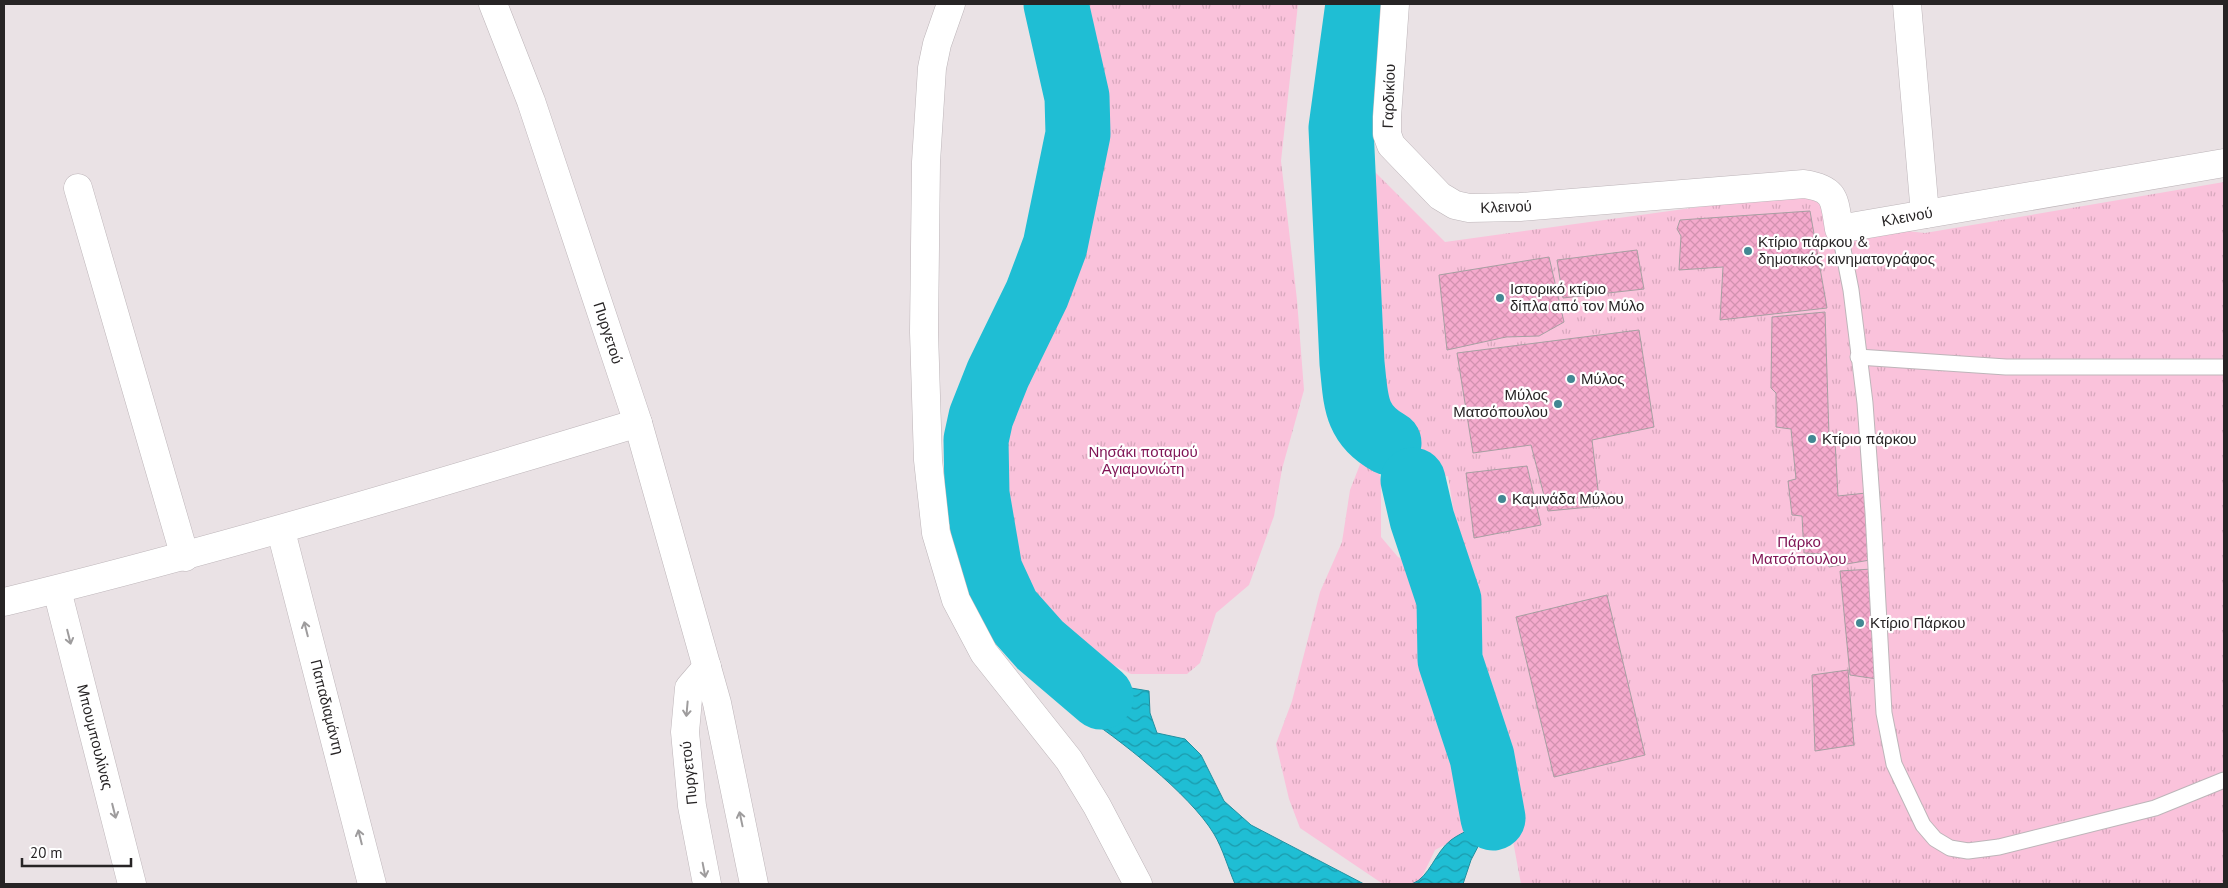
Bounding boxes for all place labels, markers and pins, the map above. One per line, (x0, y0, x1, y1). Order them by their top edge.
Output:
place label: Κτίριο πάρκου & δημοτικός κινηματογράφος (1758, 232, 1935, 268)
marker: Κτίριο πάρκου & δημοτικός κινηματογράφος (1742, 245, 1754, 257)
place label: Ιστορικό κτίριο δίπλα από τον Μύλο (1510, 279, 1644, 315)
marker: Ιστορικό κτίριο δίπλα από τον Μύλο (1494, 292, 1506, 304)
place label: Μύλος (1581, 369, 1625, 388)
marker: Μύλος (1565, 373, 1577, 385)
place label: Μύλος Ματσόπουλου (1453, 385, 1548, 421)
marker: Μύλος Ματσόπουλου (1552, 398, 1564, 410)
place label: Κτίριο πάρκου (1822, 429, 1917, 448)
marker: Κτίριο πάρκου (1806, 433, 1818, 445)
place label: Καμινάδα Μύλου (1512, 489, 1624, 508)
marker: Καμινάδα Μύλου (1496, 493, 1508, 505)
place label: Κτίριο Πάρκου (1870, 613, 1965, 632)
marker: Κτίριο Πάρκου (1854, 617, 1866, 629)

